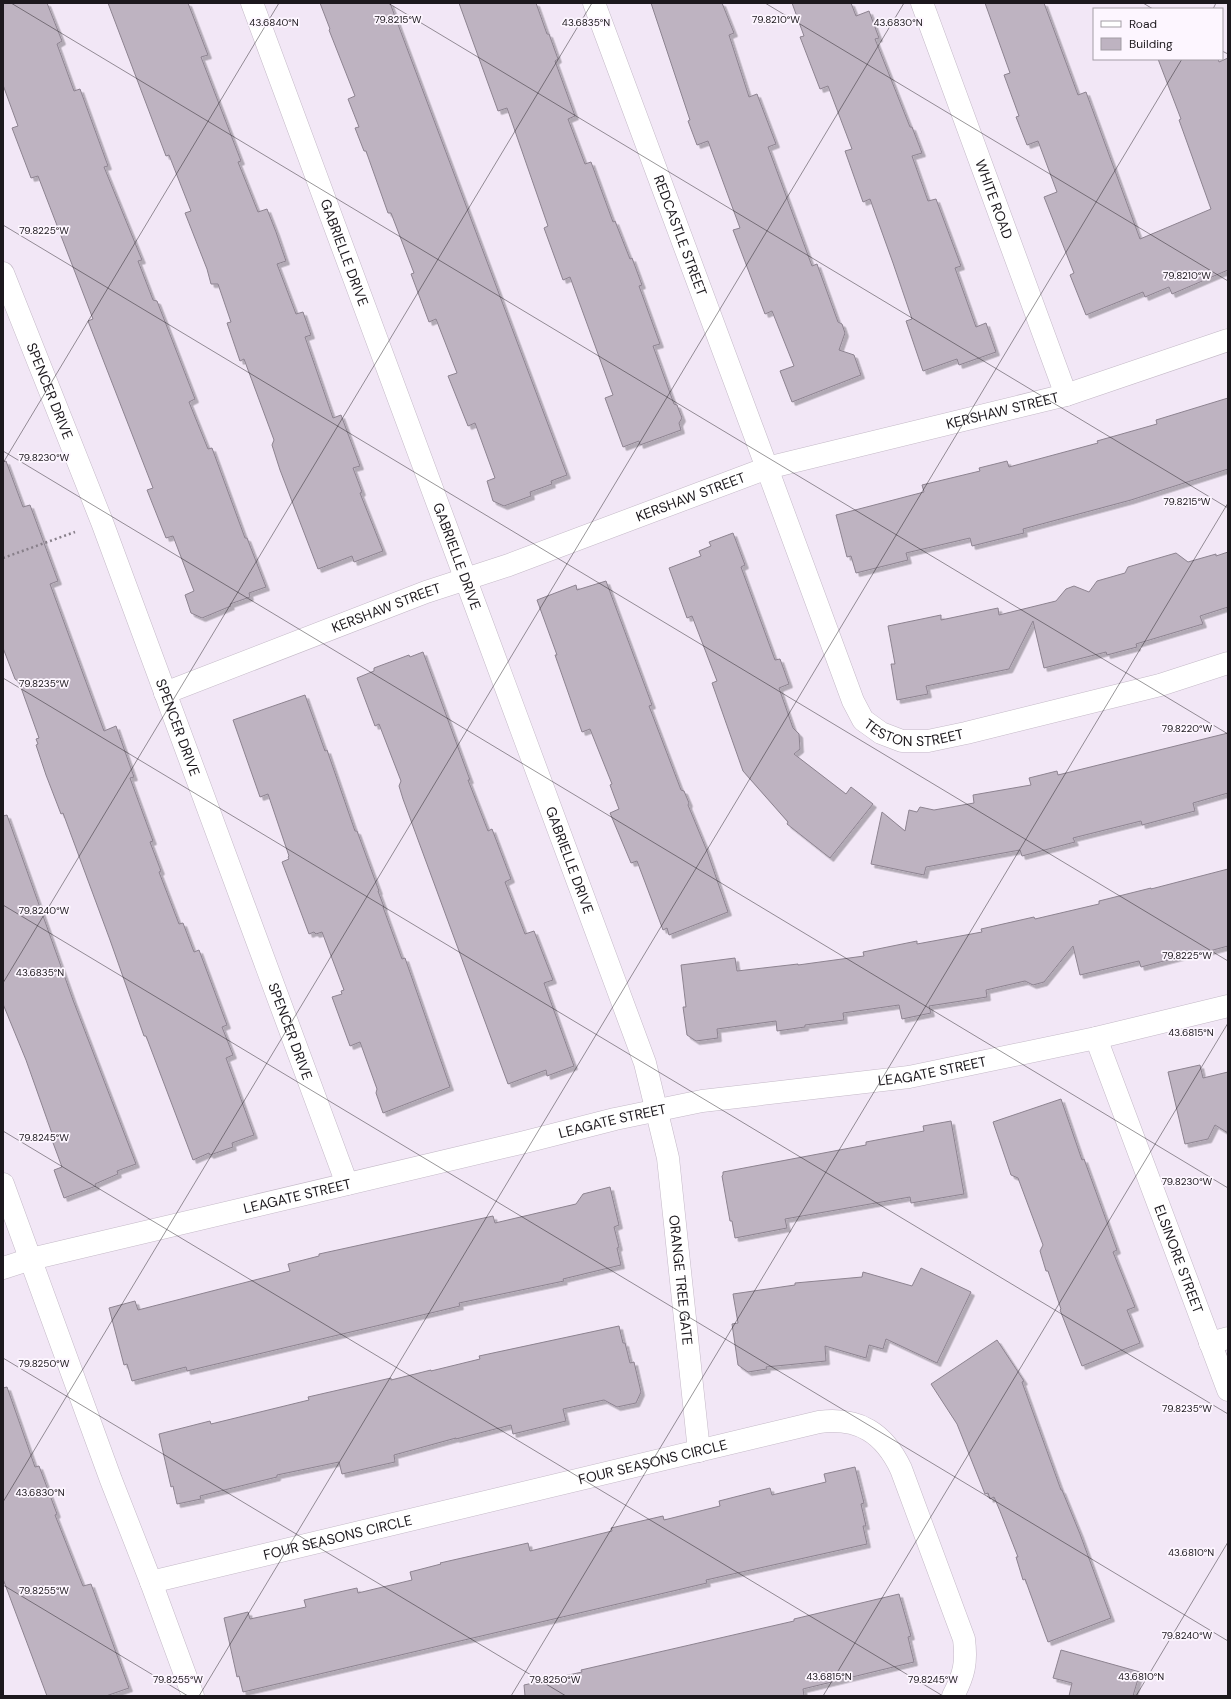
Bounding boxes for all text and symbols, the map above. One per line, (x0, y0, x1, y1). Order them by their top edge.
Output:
legend (1093, 8, 1223, 60)
text: 79.8215°W (374, 13, 422, 26)
text: 79.8210°W (752, 13, 800, 26)
text: 43.6840°N (249, 16, 299, 29)
text: 43.6835°N (562, 16, 610, 29)
text: 43.6830°N (873, 16, 923, 29)
text: Road (1129, 16, 1157, 32)
text: Building (1129, 36, 1173, 52)
street label: WHITE ROAD (971, 157, 1017, 241)
street label: REDCASTLE STREET (650, 173, 711, 298)
street label: GABRIELLE DRIVE (316, 196, 373, 309)
text: 79.8225°W (19, 224, 69, 237)
text: 79.8210°W (1163, 269, 1211, 282)
street label: SPENCER DRIVE (23, 340, 77, 442)
street label: KERSHAW STREET (944, 388, 1061, 433)
text: 79.8230°W (19, 451, 70, 464)
street label: KERSHAW STREET (633, 468, 748, 526)
text: 79.8215°W (1163, 495, 1211, 508)
street label: GABRIELLE DRIVE (429, 500, 485, 612)
street label: KERSHAW STREET (329, 579, 443, 637)
street label: SPENCER DRIVE (152, 676, 204, 779)
text: 79.8235°W (19, 677, 69, 690)
street label: TESTON STREET (861, 715, 965, 750)
text: 79.8220°W (1162, 722, 1212, 735)
street label: GABRIELLE DRIVE (542, 804, 598, 916)
text: 79.8240°W (19, 904, 70, 917)
text: 79.8225°W (1162, 949, 1212, 962)
text: 43.6835°N (16, 966, 64, 979)
street label: SPENCER DRIVE (264, 980, 317, 1083)
text: 43.6815°N (1168, 1026, 1214, 1039)
street label: LEAGATE STREET (877, 1052, 988, 1090)
street label: LEAGATE STREET (557, 1100, 668, 1142)
text: 79.8245°W (19, 1131, 69, 1144)
street label: LEAGATE STREET (242, 1174, 353, 1217)
text: 79.8230°W (1162, 1175, 1213, 1188)
street label: ELSINORE STREET (1150, 1202, 1207, 1316)
street label: ORANGE TREE GATE (665, 1214, 697, 1346)
text: 79.8250°W (19, 1357, 70, 1370)
text: 79.8235°W (1162, 1402, 1212, 1415)
street label: FOUR SEASONS CIRCLE (577, 1435, 729, 1488)
text: 43.6830°N (15, 1486, 65, 1499)
street label: FOUR SEASONS CIRCLE (261, 1511, 414, 1564)
text: 43.6810°N (1168, 1546, 1214, 1559)
text: 79.8255°W (19, 1584, 69, 1597)
text: 79.8240°W (1162, 1629, 1213, 1642)
text: 43.6815°N (806, 1670, 852, 1683)
text: 43.6810°N (1118, 1670, 1164, 1683)
text: 79.8255°W (153, 1673, 203, 1686)
text: 79.8250°W (530, 1673, 581, 1686)
text: 79.8245°W (908, 1673, 958, 1686)

